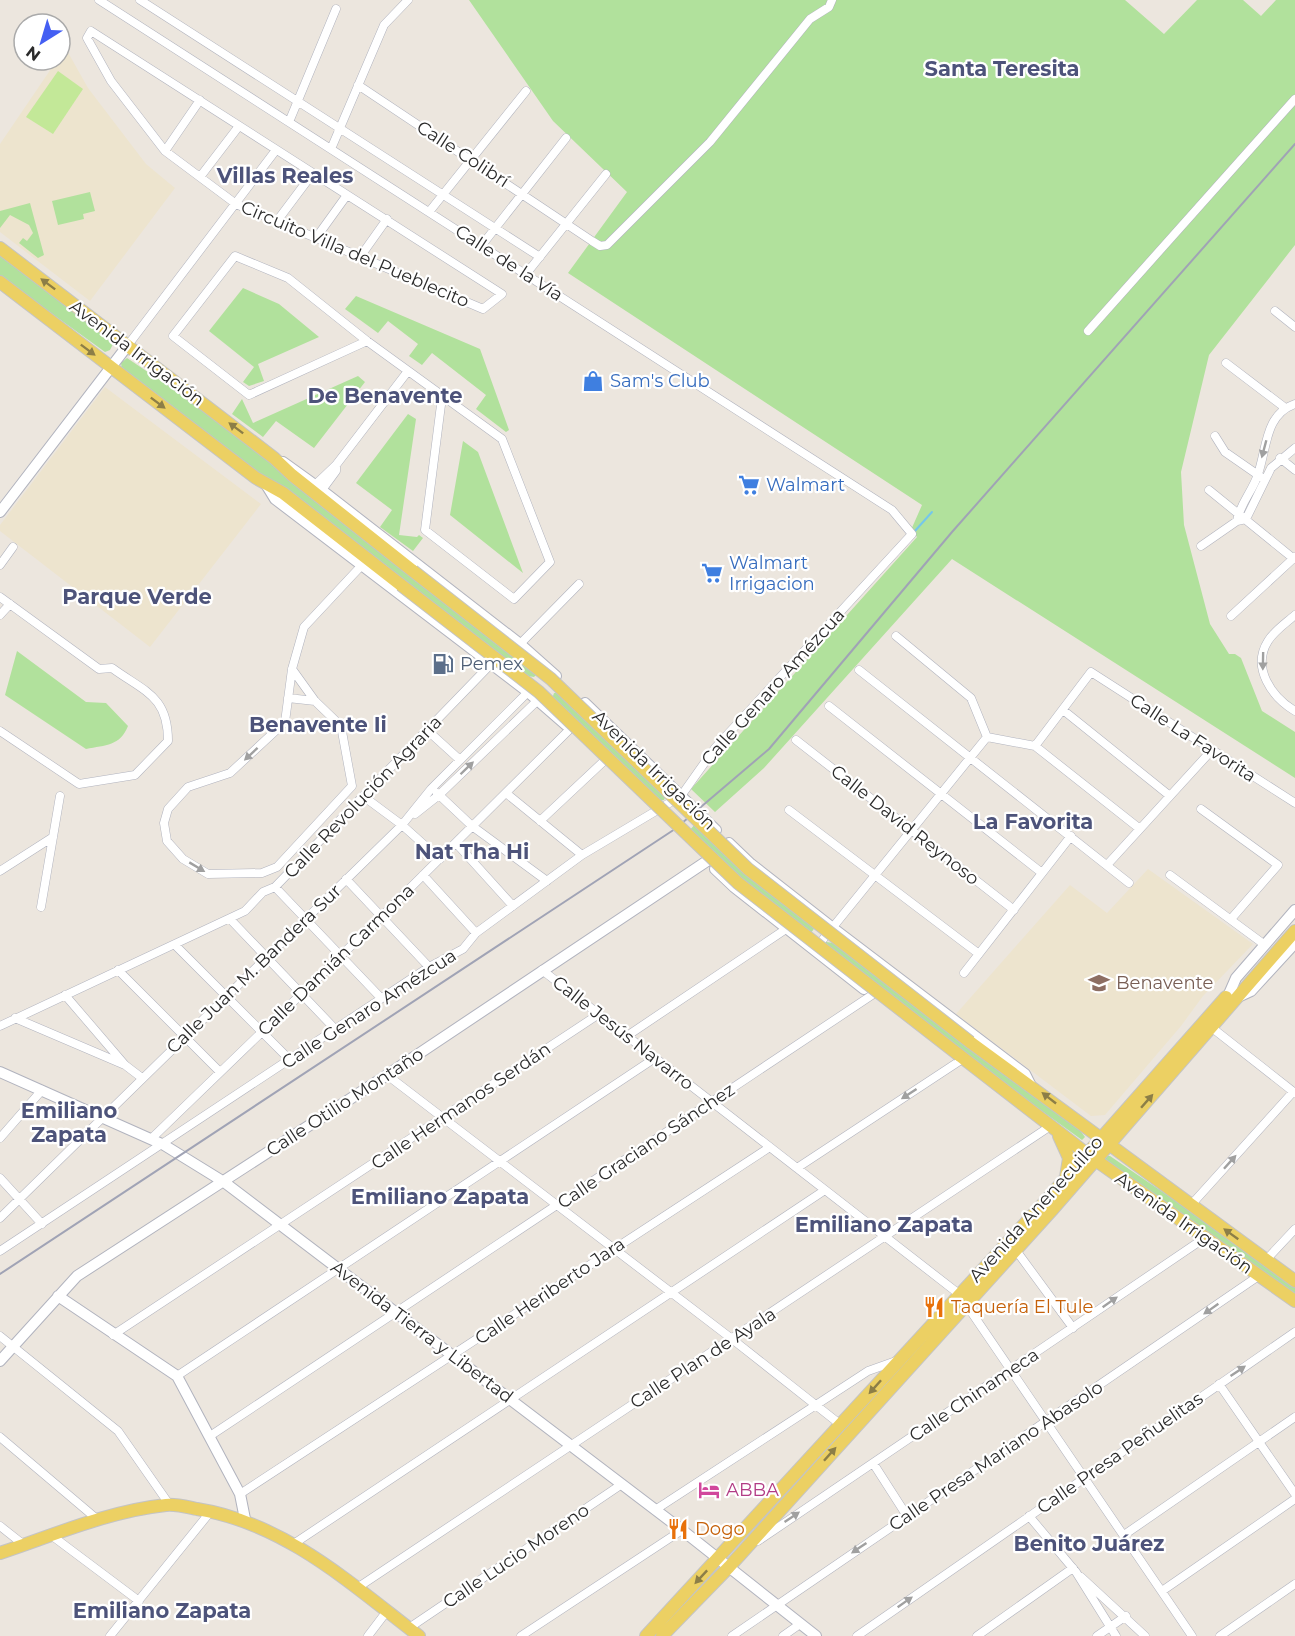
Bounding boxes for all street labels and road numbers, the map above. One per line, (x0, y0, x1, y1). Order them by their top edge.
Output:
street label: Calle Colibrí (413, 116, 514, 193)
street label: Circuito Villa del Pueblecito (237, 196, 473, 312)
street label: Calle de la Vía (451, 220, 567, 306)
street label: Avenida Irrigación (65, 295, 209, 411)
street label: Calle Genaro Amézcua (697, 604, 849, 770)
street label: Calle La Favorita (1126, 689, 1260, 787)
street label: Avenida Irrigación (588, 705, 720, 835)
street label: Calle Revolución Agraria (279, 711, 447, 883)
street label: Calle David Reynoso (826, 760, 984, 890)
street label: Calle Juan M. Bandera Sur (162, 880, 346, 1058)
street label: Calle Damián Carmona (253, 880, 419, 1040)
street label: Calle Genaro Amézcua (278, 944, 460, 1074)
street label: Calle Jesús Navarro (548, 971, 698, 1095)
street label: Calle Hermanos Serdán (367, 1038, 555, 1174)
street label: Calle Otilio Montaño (262, 1043, 428, 1161)
street label: Calle Graciano Sánchez (553, 1078, 739, 1214)
street label: Avenida Anenecuilco (964, 1131, 1108, 1287)
street label: Avenida Irrigación (1111, 1167, 1257, 1279)
street label: Calle Heriberto Jara (471, 1233, 629, 1349)
street label: Avenida Tierra y Libertad (327, 1256, 517, 1408)
street label: Calle Plan de Ayala (626, 1303, 780, 1413)
street label: Calle Chinameca (905, 1343, 1043, 1447)
street label: Calle Presa Mariano Abasolo (885, 1376, 1107, 1536)
street label: Calle Presa Peñuelitas (1033, 1387, 1207, 1519)
street label: Calle Lucio Moreno (439, 1499, 593, 1613)

